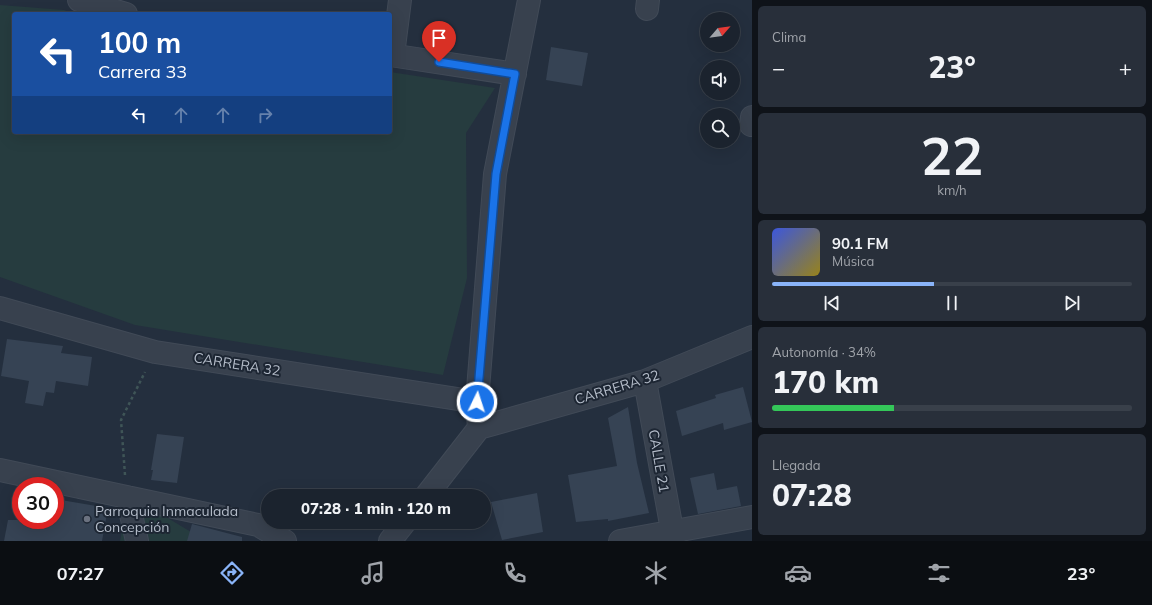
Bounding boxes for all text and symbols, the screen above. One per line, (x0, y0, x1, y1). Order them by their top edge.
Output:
north arrow (700, 12, 740, 52)
map controls (700, 12, 740, 148)
pin (422, 21, 456, 62)
text: 100 m (98, 25, 181, 60)
icon: arrive (428, 27, 450, 49)
icon: left (32, 28, 84, 80)
text: Clima (772, 29, 806, 45)
text: 23° (928, 48, 976, 86)
text: − (772, 54, 785, 82)
text: + (1119, 54, 1132, 82)
text: Carrera 33 (98, 60, 187, 83)
button: sound (700, 60, 740, 100)
icon: left (128, 104, 150, 126)
icon: ahead (170, 104, 192, 126)
icon: ahead (212, 104, 234, 126)
icon: right (254, 104, 276, 126)
button: search (700, 108, 740, 148)
text: 22 (921, 123, 983, 188)
text: km/h (937, 182, 967, 198)
text: 90.1 FM (832, 234, 888, 253)
text: Música (832, 253, 874, 269)
icon: previous (821, 292, 843, 314)
icon: pause (941, 292, 963, 314)
icon: next (1061, 292, 1083, 314)
text: Autonomía · 34% (772, 344, 876, 360)
street label: CARRERA 32 (192, 348, 282, 380)
text: 170 km (772, 363, 879, 401)
street label: CARRERA 32 (573, 366, 661, 408)
position arrow (456, 381, 498, 423)
street label: CALLE 21 (645, 428, 673, 494)
text: Llegada (772, 457, 821, 473)
text: 07:28 (772, 476, 852, 514)
speed limit sign: 30 (12, 477, 64, 529)
text: 07:28 · 1 min · 120 m (301, 499, 451, 518)
place label: Parroquia Inmaculada Concepción (95, 502, 238, 536)
marker: Parroquia Inmaculada Concepción (82, 514, 92, 524)
icon: directions (218, 559, 246, 587)
icon: music (359, 559, 387, 587)
icon: phone (501, 559, 529, 587)
icon: climate (642, 559, 670, 587)
icon: car (784, 559, 812, 587)
icon: filters (925, 559, 953, 587)
text: 07:27 (57, 562, 104, 585)
text: 23° (1067, 562, 1095, 585)

